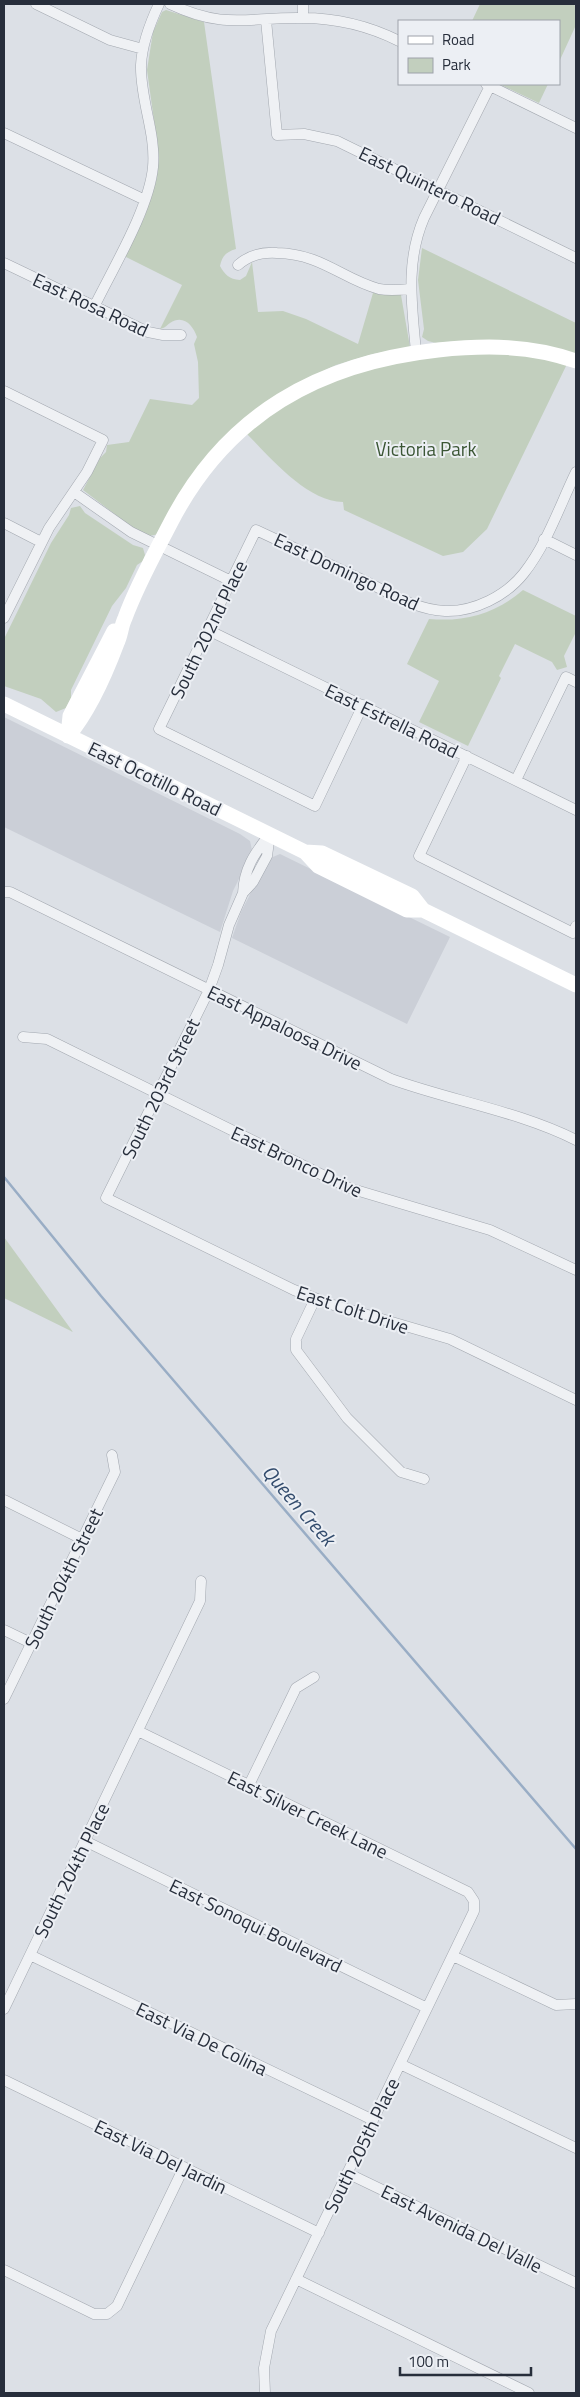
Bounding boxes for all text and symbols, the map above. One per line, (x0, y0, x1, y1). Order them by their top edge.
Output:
legend (398, 20, 560, 85)
text: Road (442, 28, 474, 51)
text: Park (442, 53, 471, 76)
street label: East Quintero Road (354, 138, 506, 232)
street label: East Rosa Road (28, 264, 154, 344)
park label: Victoria Park (375, 434, 477, 463)
street label: East Domingo Road (270, 525, 424, 617)
street label: South 202nd Place (162, 555, 254, 703)
street label: East Estrella Road (320, 675, 464, 765)
street label: East Ocotillo Road (83, 733, 227, 823)
street label: East Appaloosa Drive (203, 977, 367, 1077)
street label: South 203rd Street (113, 1013, 207, 1163)
street label: East Bronco Drive (227, 1118, 367, 1204)
street label: East Colt Drive (293, 1277, 413, 1341)
water label: Queen Creek (255, 1458, 345, 1554)
street label: South 204th Street (16, 1502, 110, 1653)
street label: East Silver Creek Lane (223, 1763, 393, 1865)
street label: South 204th Place (26, 1797, 116, 1943)
street label: East Sonoqui Boulevard (165, 1870, 347, 1980)
street label: East Via De Colina (131, 1994, 273, 2083)
street label: South 205th Place (316, 2072, 406, 2218)
street label: East Via Del Jardin (90, 2111, 232, 2201)
street label: East Avenida Del Valle (376, 2176, 548, 2280)
scale bar (400, 2344, 531, 2376)
text: 100 m (408, 2350, 449, 2373)

